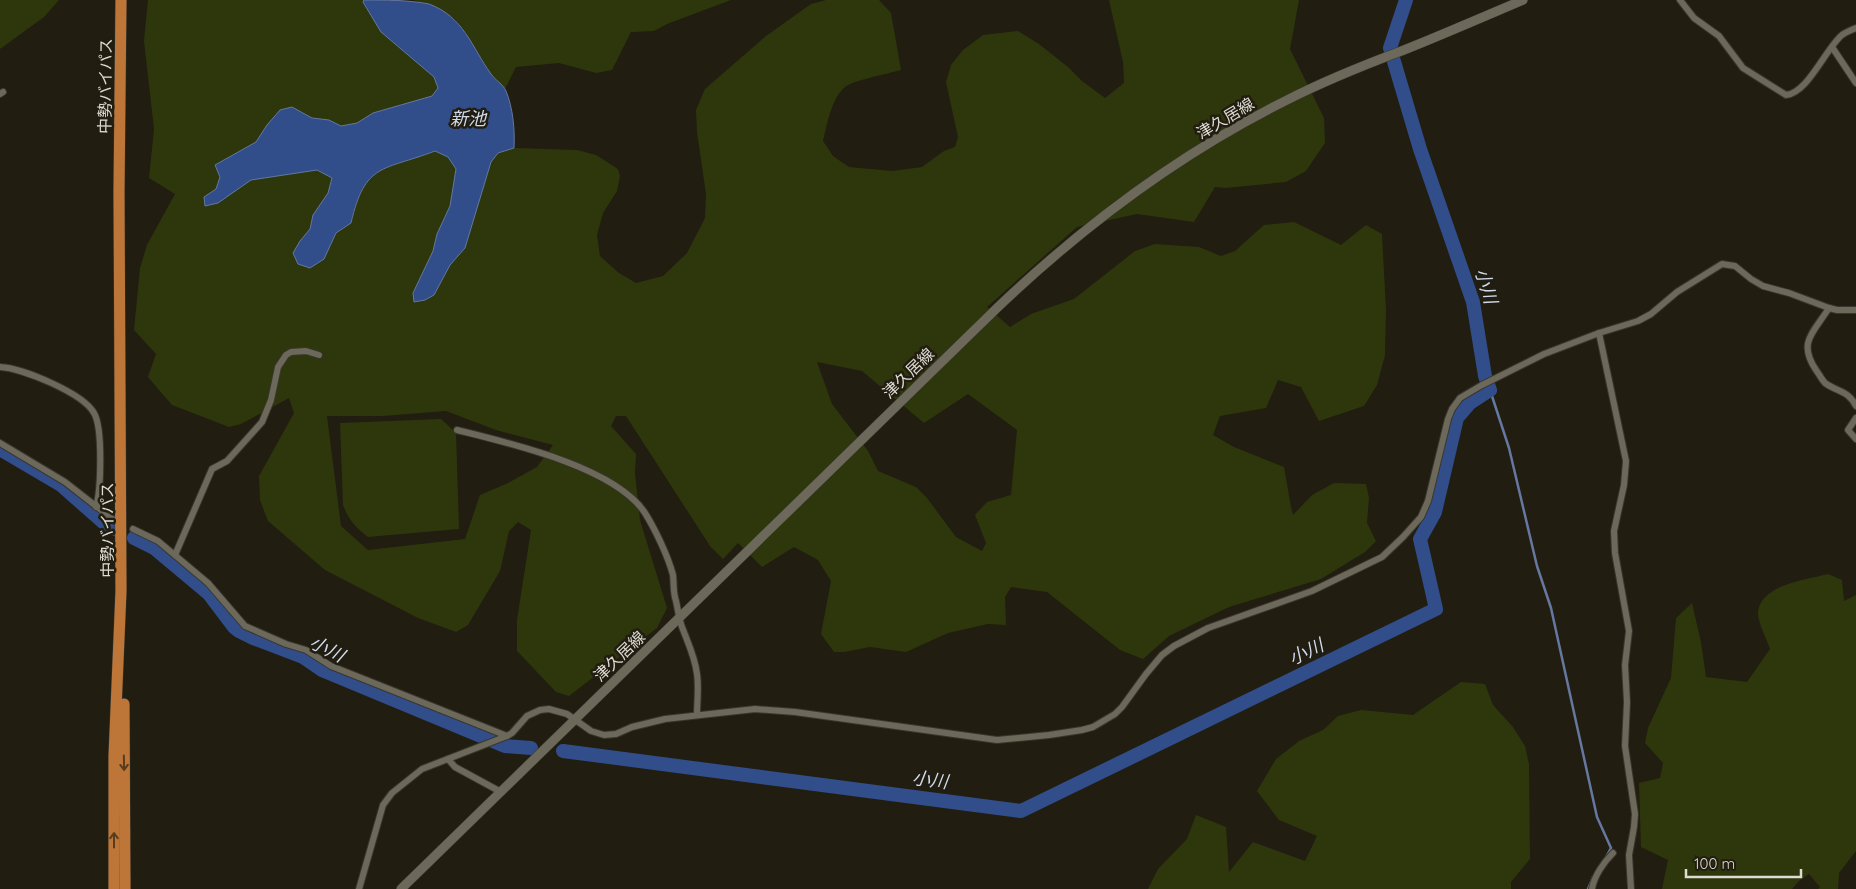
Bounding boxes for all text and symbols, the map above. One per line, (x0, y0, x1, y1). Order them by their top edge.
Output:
street label: 中勢バイパス (94, 38, 116, 134)
street label: 津久居線 (1192, 93, 1258, 143)
water label: 新池 (450, 107, 488, 130)
water label: 小川 (1470, 265, 1503, 308)
street label: 津久居線 (878, 344, 938, 402)
street label: 中勢バイパス (97, 482, 117, 578)
street label: 津久居線 (589, 627, 649, 685)
water label: 小川 (306, 630, 350, 668)
water label: 小川 (1285, 632, 1329, 670)
one-way arrow (119, 754, 129, 771)
water label: 小川 (911, 766, 951, 793)
one-way arrow (109, 833, 119, 849)
scale bar (1686, 846, 1801, 878)
text: 100 m (1694, 854, 1735, 873)

